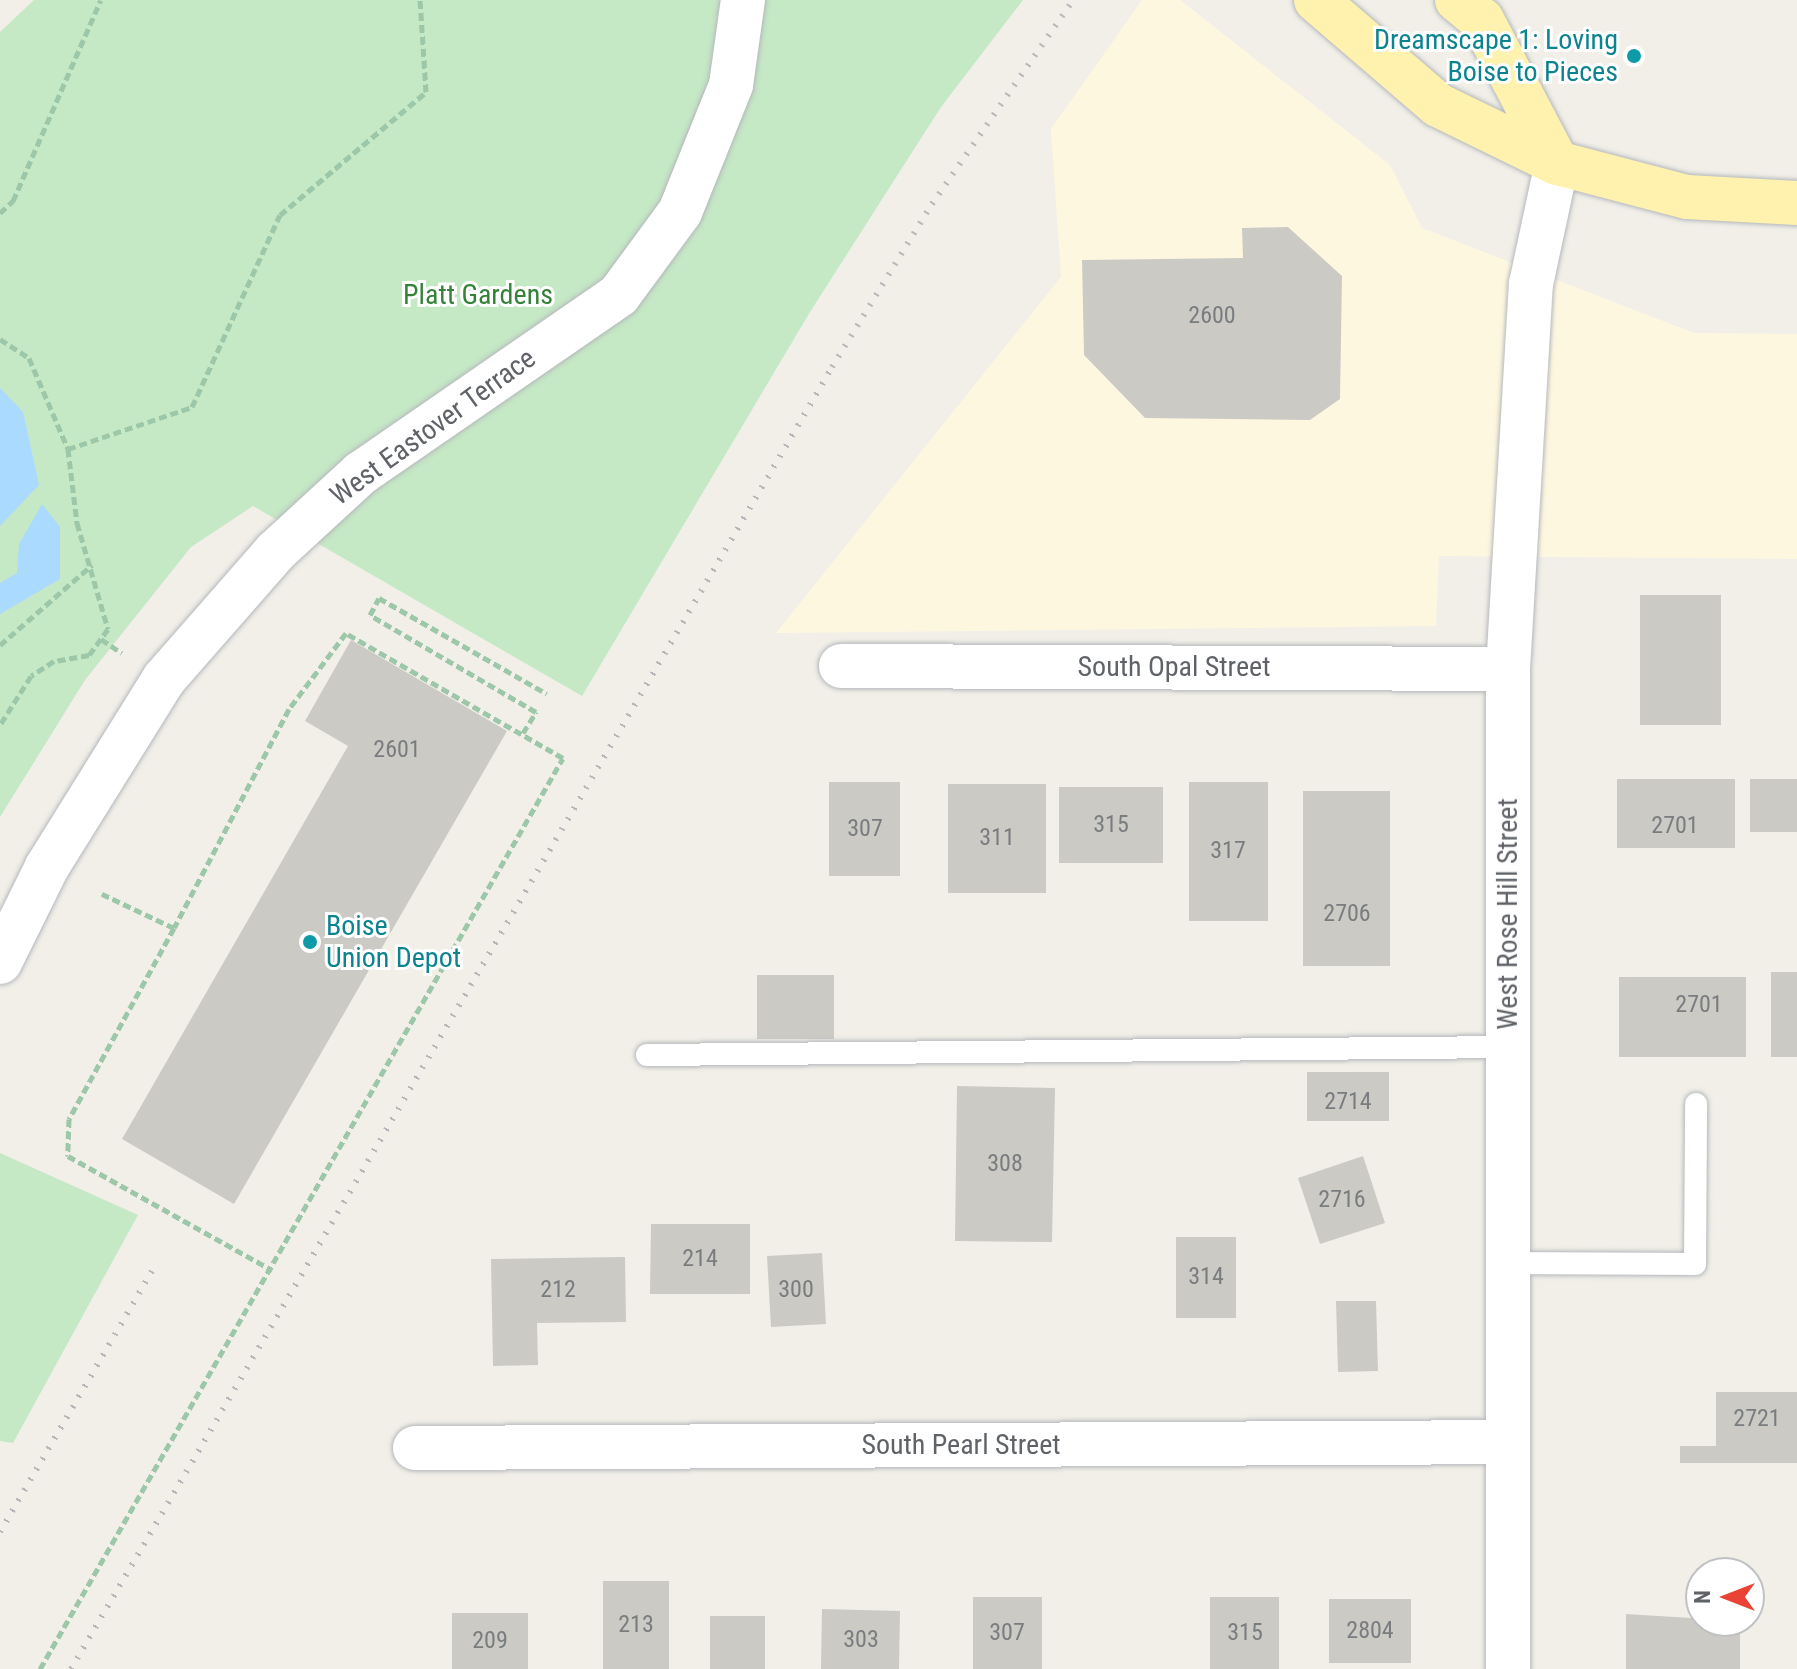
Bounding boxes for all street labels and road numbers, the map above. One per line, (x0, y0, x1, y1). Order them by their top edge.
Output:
street label: West Eastover Terrace (324, 341, 542, 513)
street label: South Opal Street (1078, 650, 1270, 684)
street label: West Rose Hill Street (1491, 798, 1525, 1030)
street label: South Pearl Street (861, 1428, 1061, 1462)

